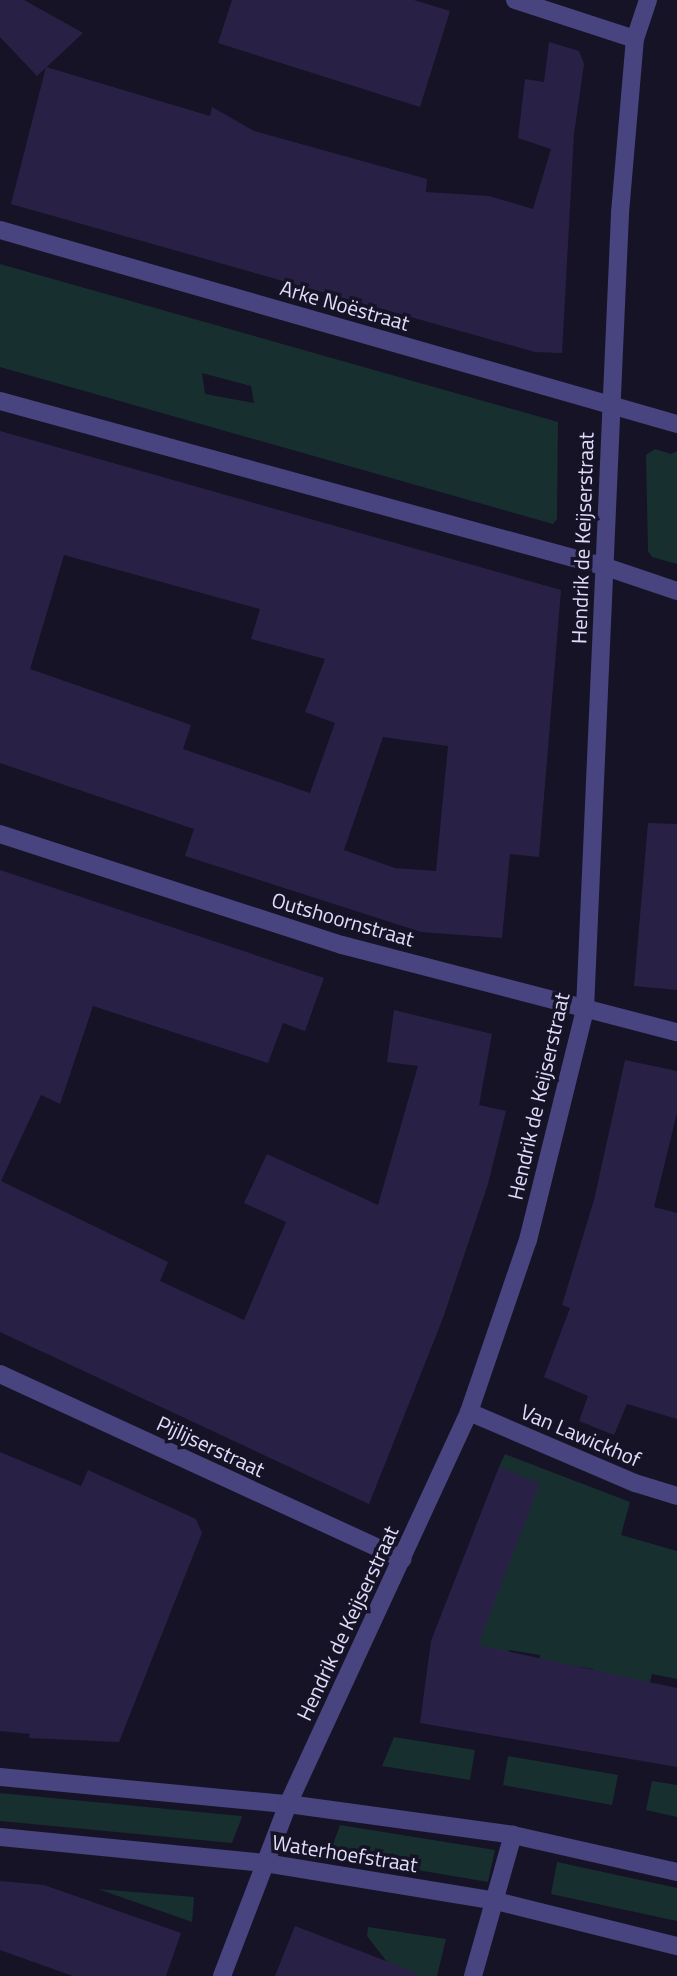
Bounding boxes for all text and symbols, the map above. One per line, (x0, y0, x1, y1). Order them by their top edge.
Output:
street label: Arke Noëstraat (277, 275, 413, 335)
street label: Hendrik de Keijserstraat (566, 432, 598, 644)
street label: Outshoornstraat (269, 887, 417, 951)
street label: Hendrik de Keijserstraat (502, 990, 574, 1202)
street label: Van Lawickhof (517, 1398, 645, 1472)
street label: Pijlijserstraat (153, 1410, 269, 1482)
street label: Hendrik de Keijserstraat (291, 1522, 403, 1724)
street label: Waterhoefstraat (271, 1829, 419, 1877)

